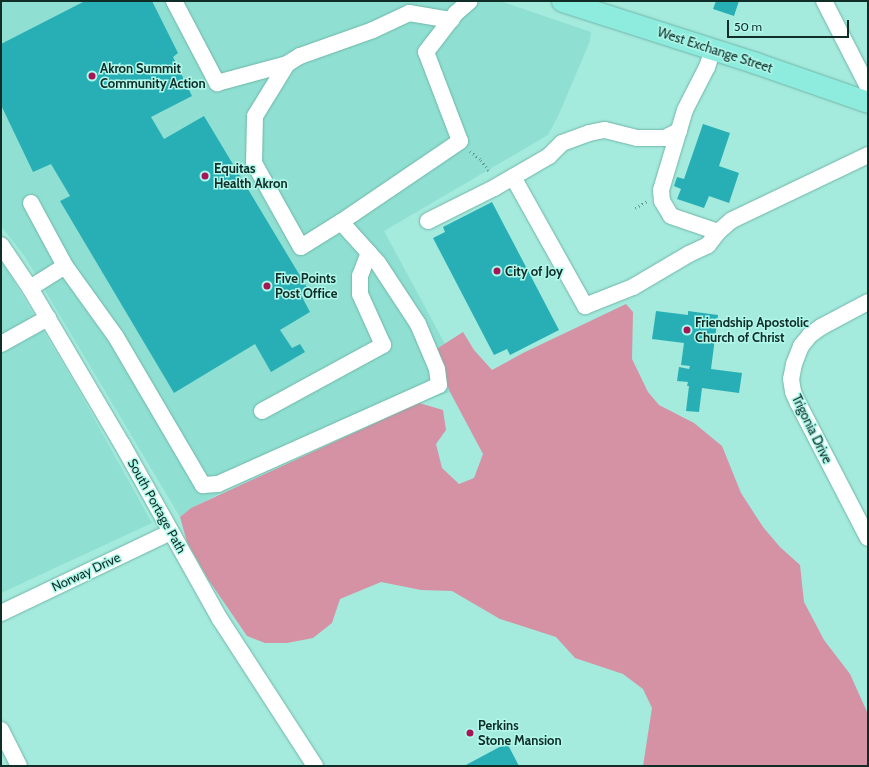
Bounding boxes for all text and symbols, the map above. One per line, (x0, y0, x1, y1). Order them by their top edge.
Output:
scale bar (729, 12, 851, 38)
text: 50 m (734, 19, 762, 34)
street label: West Exchange Street (655, 24, 775, 76)
place label: Akron Summit Community Action (100, 61, 206, 92)
marker: Akron Summit Community Action (87, 71, 97, 81)
place label: Equitas Health Akron (214, 161, 288, 192)
marker: Equitas Health Akron (199, 170, 211, 182)
place label: City of Joy (505, 263, 563, 279)
marker: City of Joy (492, 266, 502, 276)
place label: Five Points Post Office (275, 271, 337, 302)
marker: Five Points Post Office (262, 281, 272, 291)
place label: Friendship Apostolic Church of Christ (695, 315, 809, 346)
marker: Friendship Apostolic Church of Christ (682, 325, 692, 335)
street label: Trigonia Drive (789, 392, 835, 466)
street label: South Portage Path (125, 456, 189, 556)
street label: Norway Drive (49, 549, 123, 595)
place label: Perkins Stone Mansion (478, 718, 562, 749)
marker: Perkins Stone Mansion (465, 728, 475, 738)

